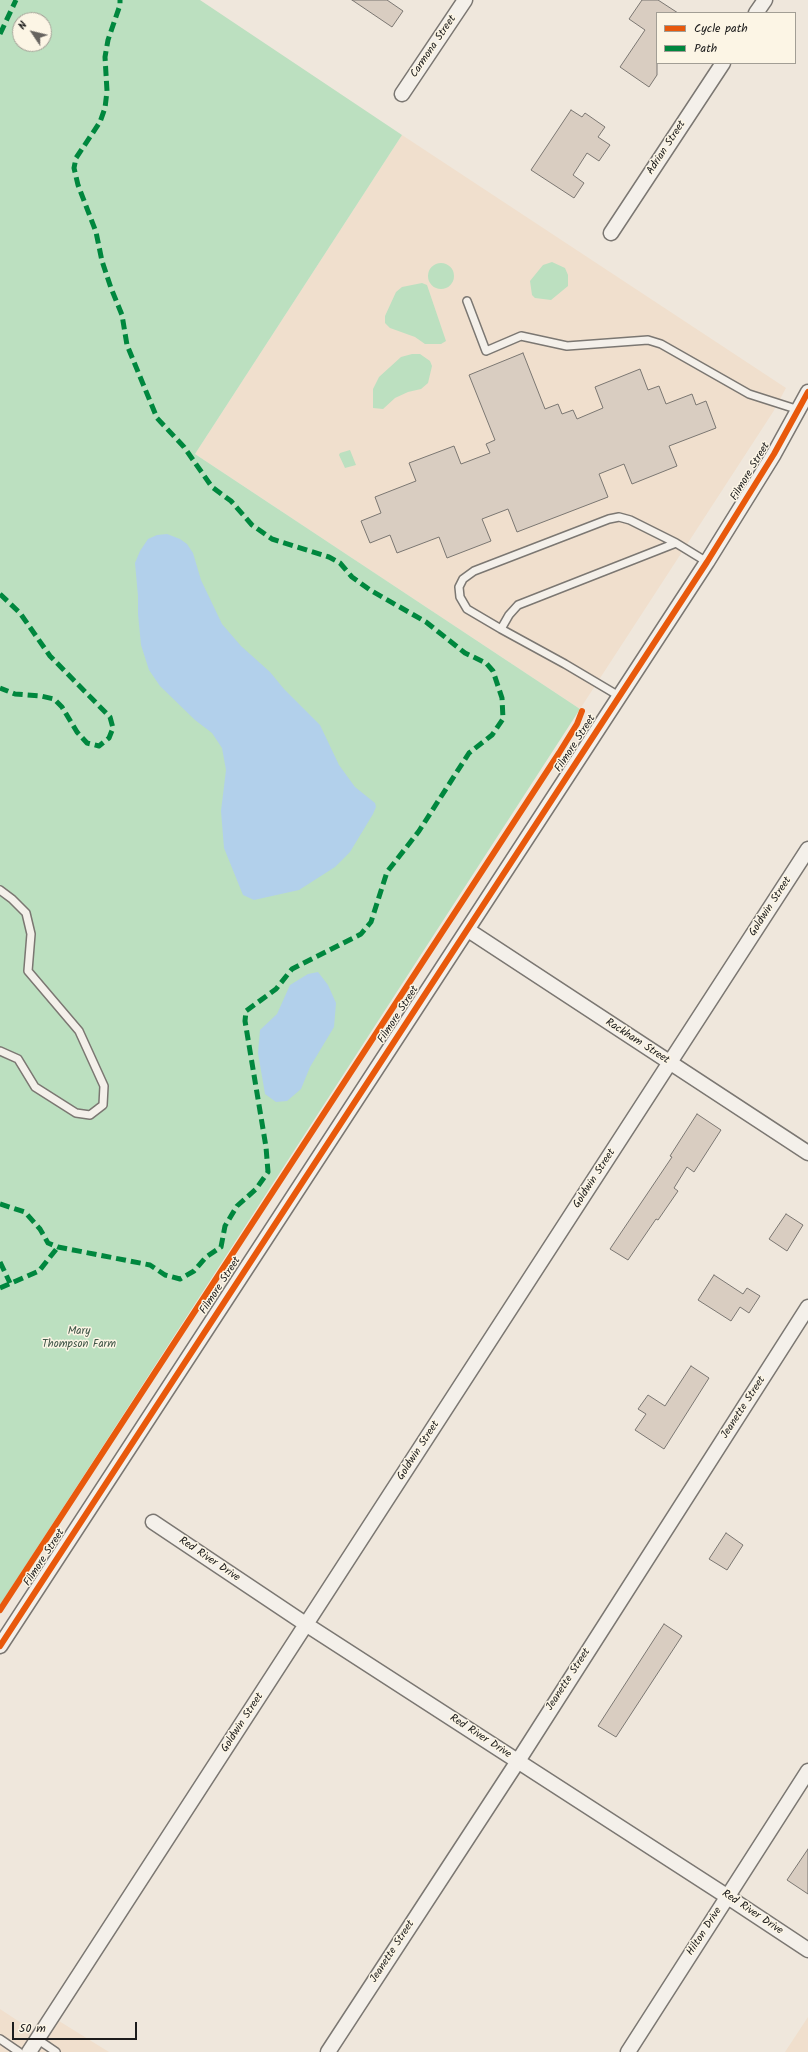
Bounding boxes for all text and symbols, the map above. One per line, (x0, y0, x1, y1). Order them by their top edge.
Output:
north arrow (12, 12, 52, 52)
legend (656, 12, 796, 64)
street label: Carmona Street (408, 13, 460, 81)
text: N (14, 18, 32, 34)
text: Cycle path (694, 19, 748, 38)
text: Path (694, 39, 717, 58)
street label: Adrian Street (645, 119, 689, 177)
street label: Filmore Street (728, 440, 774, 504)
street label: Filmore Street (553, 713, 599, 775)
street label: Goldwin Street (747, 875, 795, 939)
street label: Filmore Street (376, 984, 422, 1046)
street label: Rackham Street (602, 1016, 672, 1068)
street label: Goldwin Street (571, 1147, 619, 1211)
street label: Filmore Street (198, 1255, 244, 1317)
park label: Mary Thompson Farm (42, 1325, 116, 1351)
street label: Jeanette Street (719, 1374, 769, 1442)
street label: Goldwin Street (395, 1419, 443, 1483)
street label: Filmore Street (22, 1527, 68, 1589)
street label: Red River Drive (176, 1535, 242, 1585)
street label: Jeanette Street (544, 1646, 594, 1714)
street label: Goldwin Street (219, 1691, 267, 1755)
street label: Red River Drive (447, 1712, 513, 1762)
street label: Red River Drive (719, 1888, 785, 1938)
street label: Hilton Drive (684, 1905, 726, 1959)
street label: Jeanette Street (368, 1918, 418, 1986)
scale bar (14, 2014, 139, 2040)
text: 50 m (19, 2019, 46, 2038)

